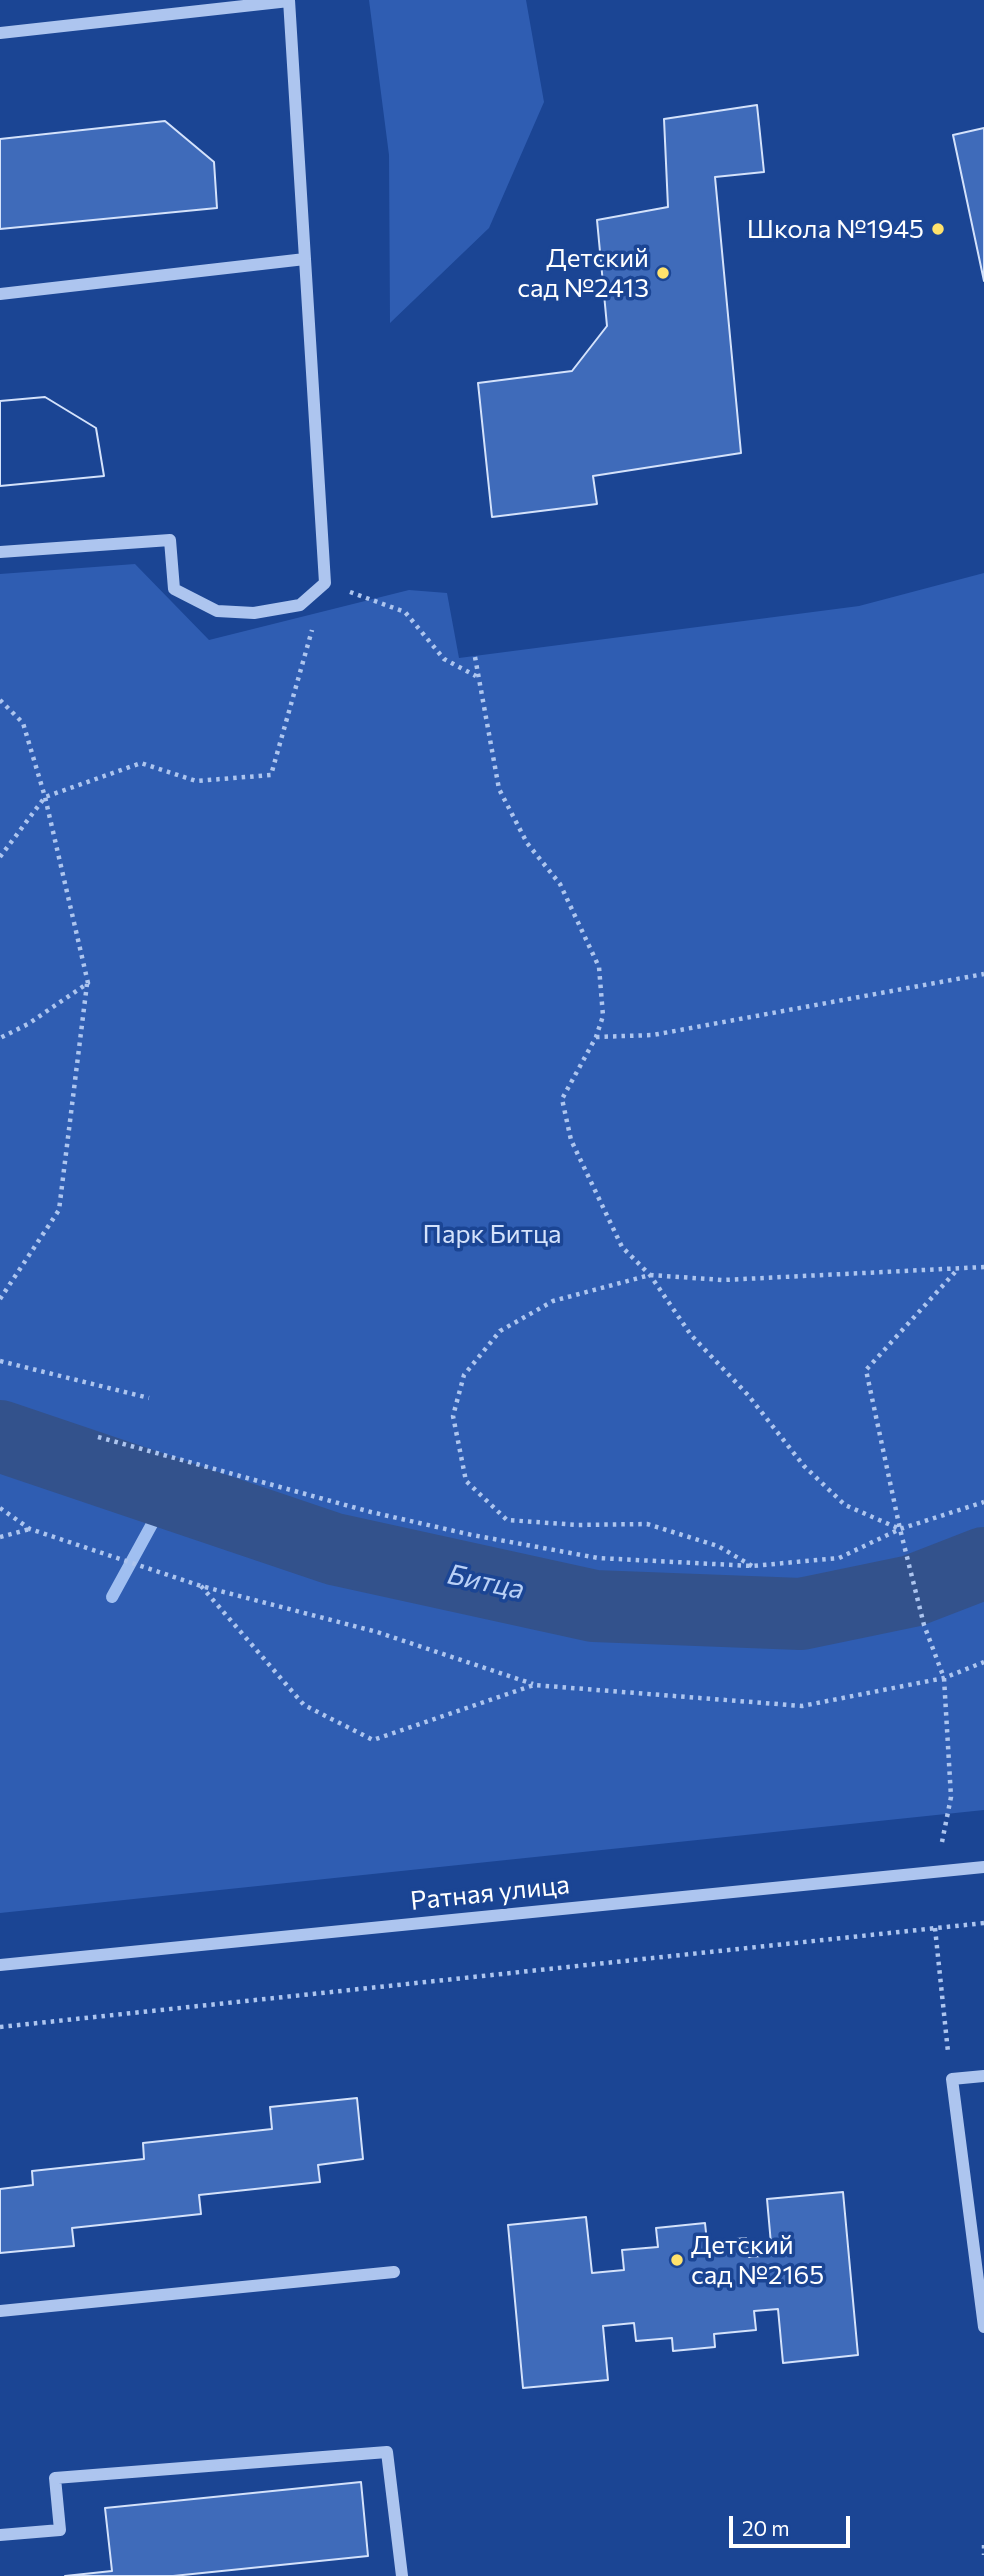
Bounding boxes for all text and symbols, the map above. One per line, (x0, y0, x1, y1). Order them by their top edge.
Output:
place label: Школа №1945 (747, 213, 924, 245)
marker: Школа №1945 (930, 221, 946, 237)
place label: Детский сад №2413 (517, 242, 649, 304)
marker: Детский сад №2413 (655, 265, 671, 281)
park label: Парк Битца (422, 1218, 562, 1250)
water label: Битца (445, 1558, 527, 1606)
street label: Ратная улица (409, 1869, 571, 1917)
place label: Детский сад №2165 (691, 2229, 824, 2290)
marker: Детский сад №2165 (669, 2252, 685, 2268)
scale bar (732, 2502, 853, 2546)
text: 20 m (742, 2515, 790, 2540)

